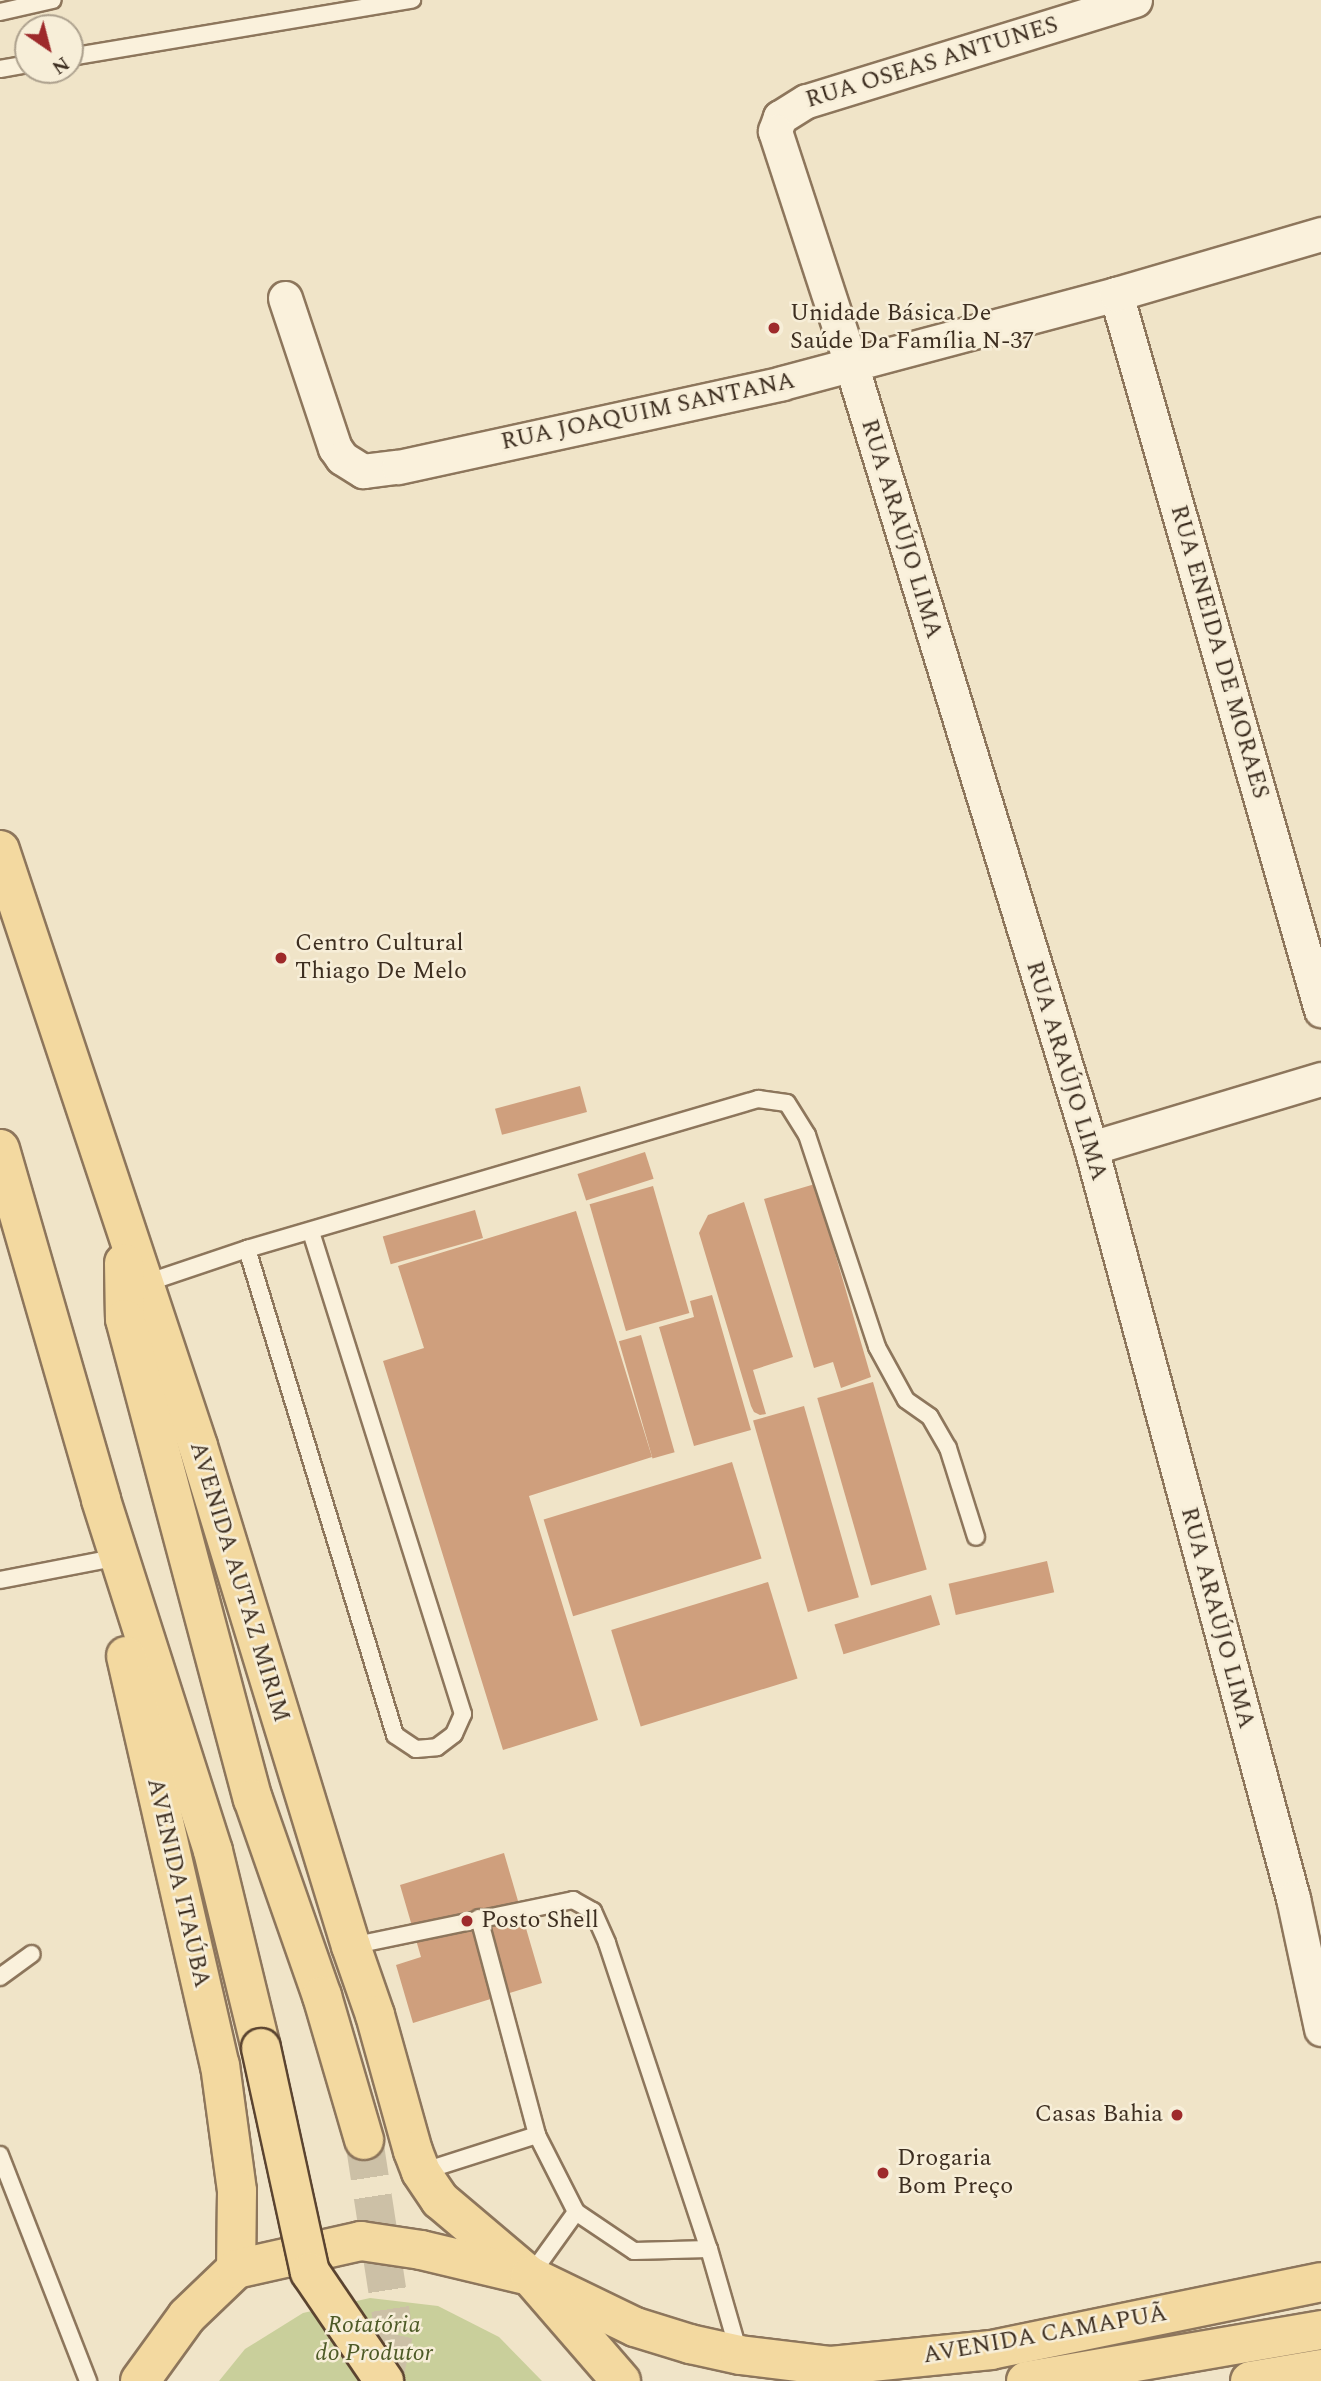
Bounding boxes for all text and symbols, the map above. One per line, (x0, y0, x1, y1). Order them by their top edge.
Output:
street label: RUA OSEAS ANTUNES (802, 11, 1062, 115)
north arrow (14, 14, 84, 84)
text: N (46, 49, 75, 81)
place label: Unidade Básica De Saúde Da Família N-37 (790, 300, 1034, 356)
marker: Unidade Básica De Saúde Da Família N-37 (764, 318, 784, 338)
street label: RUA JOAQUIM SANTANA (498, 367, 798, 457)
street label: RUA ARAÚJO LIMA (854, 416, 948, 642)
street label: RUA ENEIDA DE MORAES (1163, 502, 1275, 802)
place label: Centro Cultural Thiago De Melo (295, 930, 467, 986)
marker: Centro Cultural Thiago De Melo (273, 950, 289, 966)
street label: RUA ARAÚJO LIMA (1019, 958, 1113, 1184)
street label: AVENIDA AUTAZ MIRIM (183, 1438, 295, 1726)
street label: RUA ARAÚJO LIMA (1174, 1504, 1260, 1732)
street label: AVENIDA ITAÚBA (140, 1775, 216, 1991)
place label: Posto Shell (481, 1907, 599, 1935)
marker: Posto Shell (459, 1913, 475, 1929)
place label: Casas Bahia (1035, 2101, 1163, 2129)
marker: Casas Bahia (1169, 2107, 1185, 2123)
place label: Drogaria Bom Preço (897, 2145, 1013, 2201)
marker: Drogaria Bom Preço (875, 2165, 891, 2181)
street label: AVENIDA CAMAPUÃ (921, 2299, 1169, 2371)
park label: Rotatória do Produtor (315, 2312, 433, 2368)

